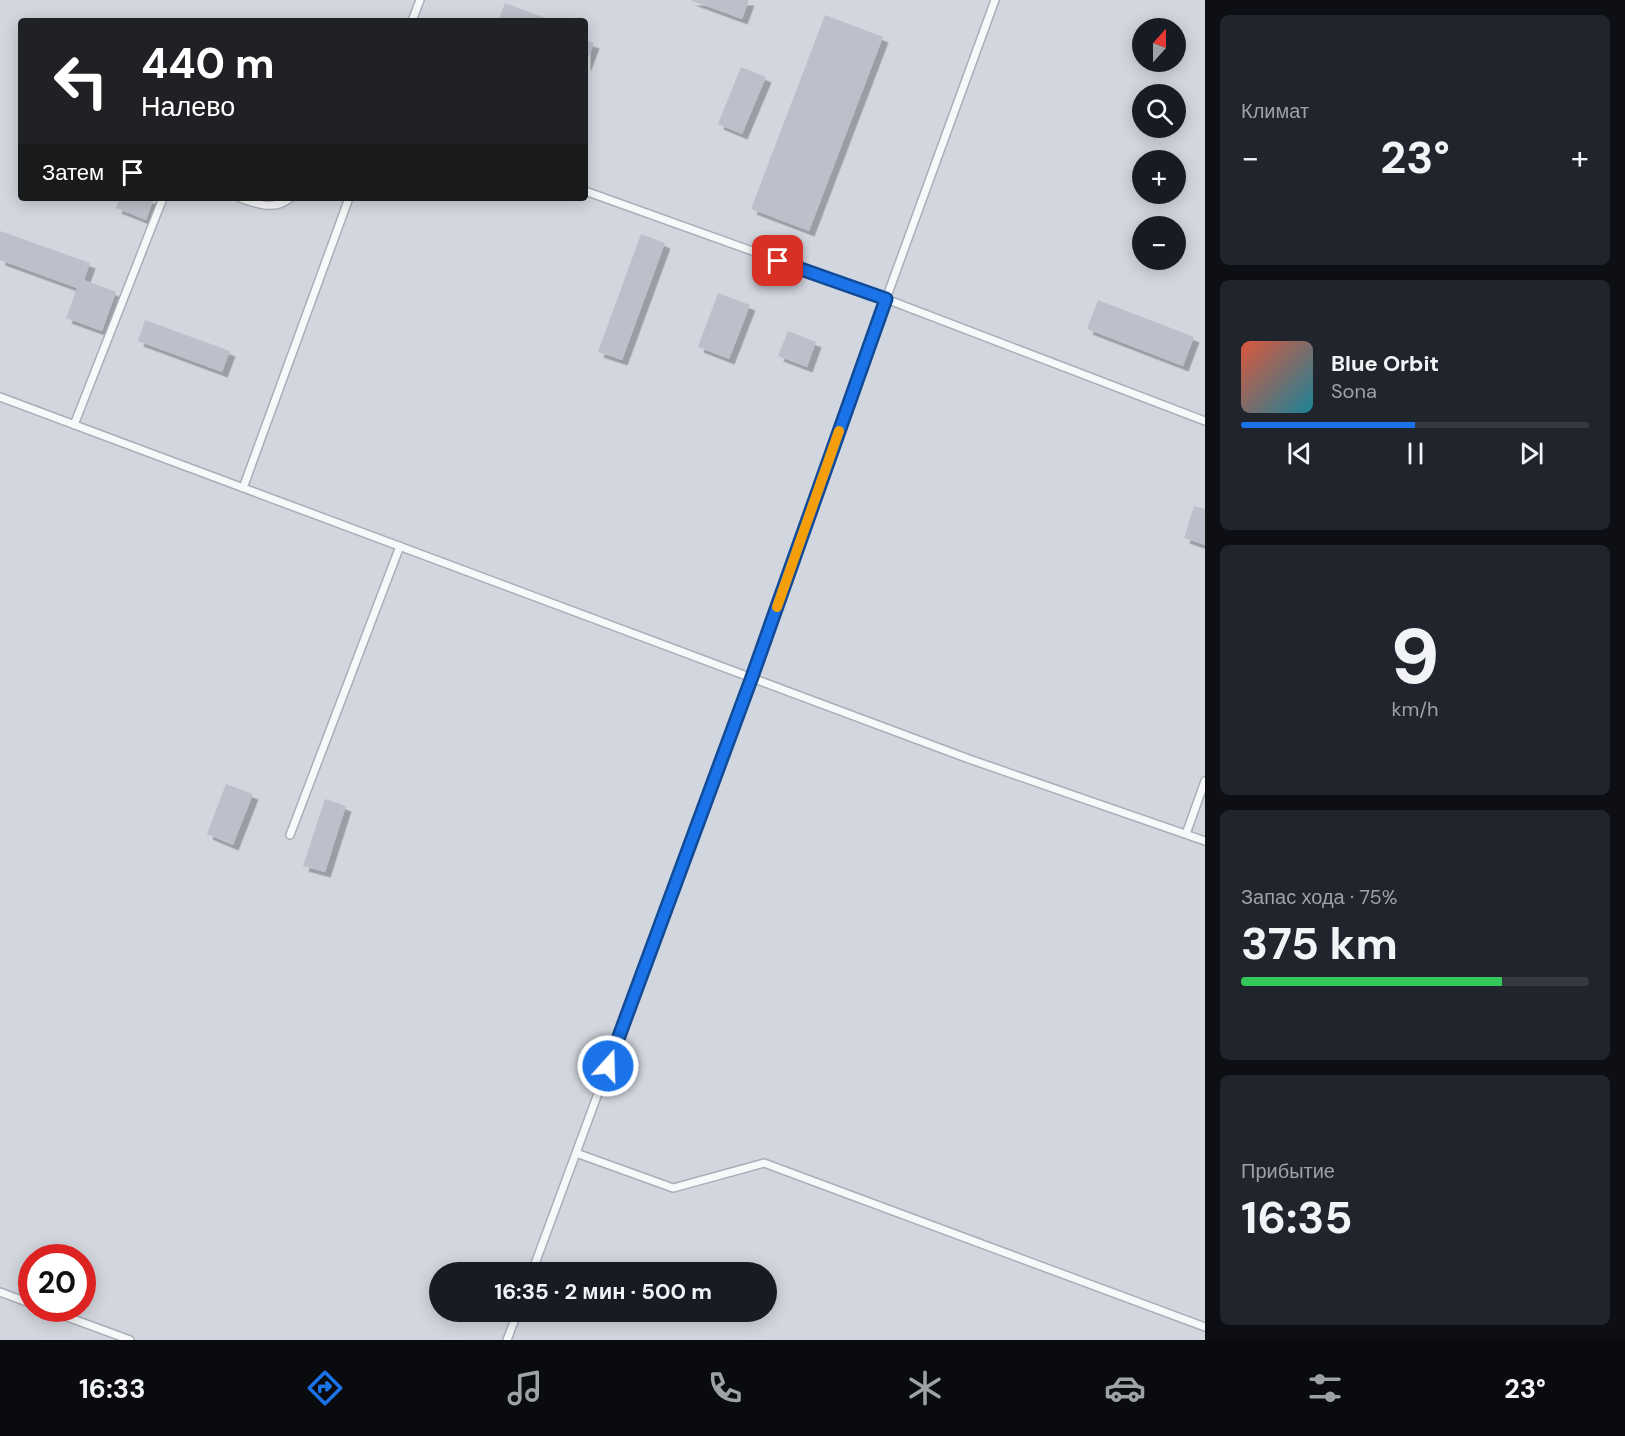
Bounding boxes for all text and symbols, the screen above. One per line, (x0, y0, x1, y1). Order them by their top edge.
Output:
north arrow (1132, 18, 1186, 72)
map controls (1132, 18, 1186, 270)
text: 440 m (141, 36, 275, 91)
icon: left (42, 42, 120, 120)
button: search (1132, 84, 1186, 138)
text: Налево (141, 89, 235, 124)
text: Климат (1241, 98, 1309, 124)
text: 23° (1380, 128, 1450, 187)
text: − (1241, 136, 1259, 179)
text: + (1571, 136, 1589, 179)
button: + (1132, 150, 1186, 204)
icon: arrive (116, 156, 149, 189)
text: Затем (42, 158, 104, 187)
button: − (1132, 216, 1186, 270)
pin (752, 235, 803, 286)
icon: arrive (761, 244, 794, 277)
text: Blue Orbit (1331, 349, 1439, 378)
text: Sona (1331, 378, 1377, 404)
icon: previous (1283, 437, 1316, 470)
icon: pause (1399, 437, 1432, 470)
icon: next (1515, 437, 1548, 470)
text: 9 (1390, 606, 1440, 707)
text: km/h (1391, 696, 1439, 722)
text: Запас хода · 75% (1241, 884, 1397, 910)
text: 375 km (1241, 914, 1398, 973)
position arrow (576, 1034, 640, 1098)
text: Прибытие (1241, 1158, 1335, 1184)
text: 16:35 (1241, 1188, 1352, 1247)
speed limit sign: 20 (18, 1244, 96, 1322)
text: 16:35 · 2 мин · 500 m (494, 1277, 712, 1306)
icon: directions (304, 1367, 346, 1409)
icon: music (504, 1367, 546, 1409)
icon: phone (704, 1367, 746, 1409)
icon: climate (904, 1367, 946, 1409)
icon: car (1104, 1367, 1146, 1409)
icon: filters (1304, 1367, 1346, 1409)
text: 16:33 (79, 1371, 145, 1406)
text: 23° (1504, 1371, 1546, 1406)

